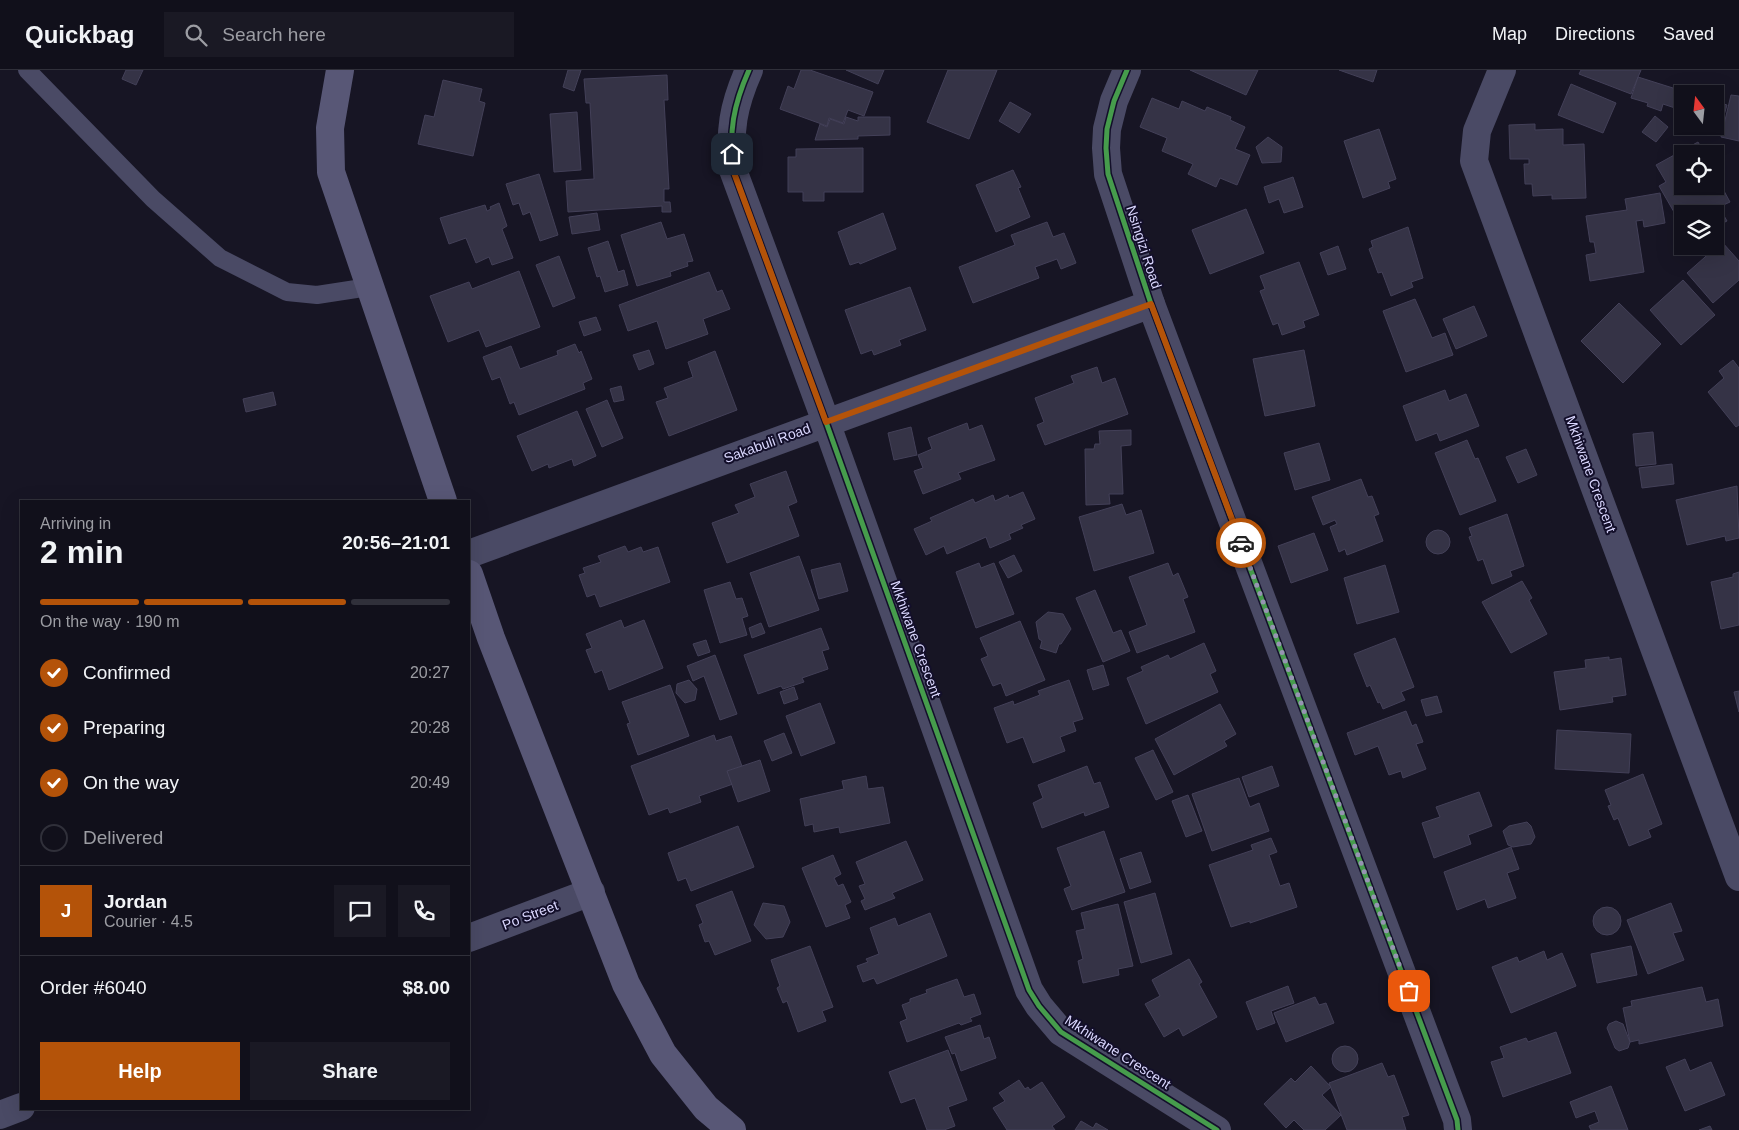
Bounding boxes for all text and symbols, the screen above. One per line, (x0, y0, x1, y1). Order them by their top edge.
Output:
search box (164, 12, 514, 57)
text: Quickbag (25, 21, 134, 48)
icon: search (182, 21, 210, 49)
text: Search here (222, 24, 326, 45)
text: Map (1492, 24, 1527, 44)
text: Directions (1555, 24, 1635, 44)
text: Saved (1663, 24, 1714, 44)
north arrow (1674, 85, 1724, 135)
map controls (1674, 85, 1724, 255)
pin (711, 133, 753, 175)
icon: home (718, 140, 746, 168)
button: locate (1674, 145, 1724, 195)
street label: Nsingizi Road (1123, 203, 1165, 291)
button: layers (1674, 205, 1724, 255)
street label: Mkhiwane Crescent (1562, 414, 1620, 535)
street label: Sakabuli Road (721, 420, 813, 466)
text: Arriving in (40, 515, 111, 532)
courier (1216, 518, 1266, 568)
icon: car (1227, 529, 1255, 557)
text: 20:56–21:01 (342, 532, 450, 553)
text: 2 min (40, 534, 124, 570)
street label: Mkhiwane Crescent (887, 579, 945, 700)
text: On the way · 190 m (40, 613, 180, 630)
icon: check (40, 659, 68, 687)
text: Confirmed (83, 662, 171, 683)
text: 20:27 (410, 664, 450, 681)
icon: check (40, 714, 68, 742)
text: Preparing (83, 717, 165, 738)
text: 20:28 (410, 719, 450, 736)
icon: check (40, 769, 68, 797)
text: On the way (83, 772, 179, 793)
text: 20:49 (410, 774, 450, 791)
text: Delivered (83, 827, 163, 848)
button: chat (334, 885, 386, 937)
button: phone (398, 885, 450, 937)
text: Jordan (104, 891, 167, 912)
street label: Po Street (500, 897, 560, 933)
text: J (61, 900, 71, 921)
text: Courier · 4.5 (104, 913, 193, 930)
pin (1388, 970, 1430, 1012)
text: Order #6040 (40, 977, 147, 998)
text: $8.00 (402, 977, 450, 998)
icon: bag (1395, 977, 1423, 1005)
street label: Mkhiwane Crescent (1062, 1012, 1174, 1092)
button: Help (40, 1042, 240, 1100)
button: Share (250, 1042, 450, 1100)

